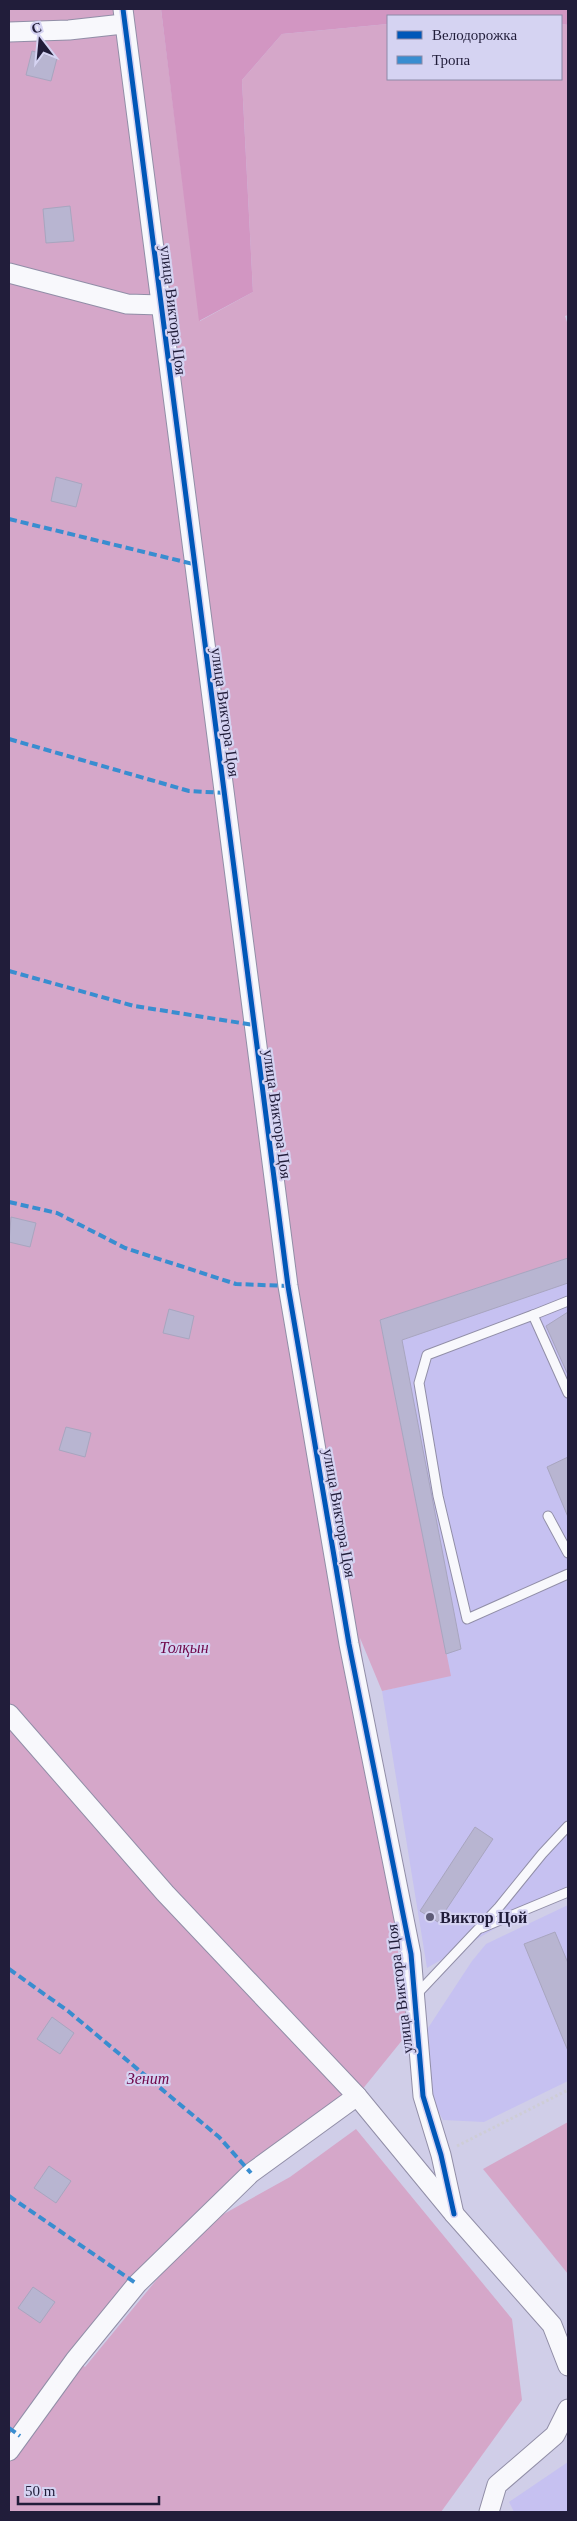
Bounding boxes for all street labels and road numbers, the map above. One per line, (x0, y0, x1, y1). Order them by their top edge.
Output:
street label: улица Виктора Цоя (156, 244, 190, 377)
street label: улица Виктора Цоя (207, 646, 243, 779)
street label: улица Виктора Цоя (259, 1048, 295, 1181)
street label: улица Виктора Цоя (319, 1447, 359, 1580)
street label: улица Виктора Цоя (383, 1922, 417, 2055)

